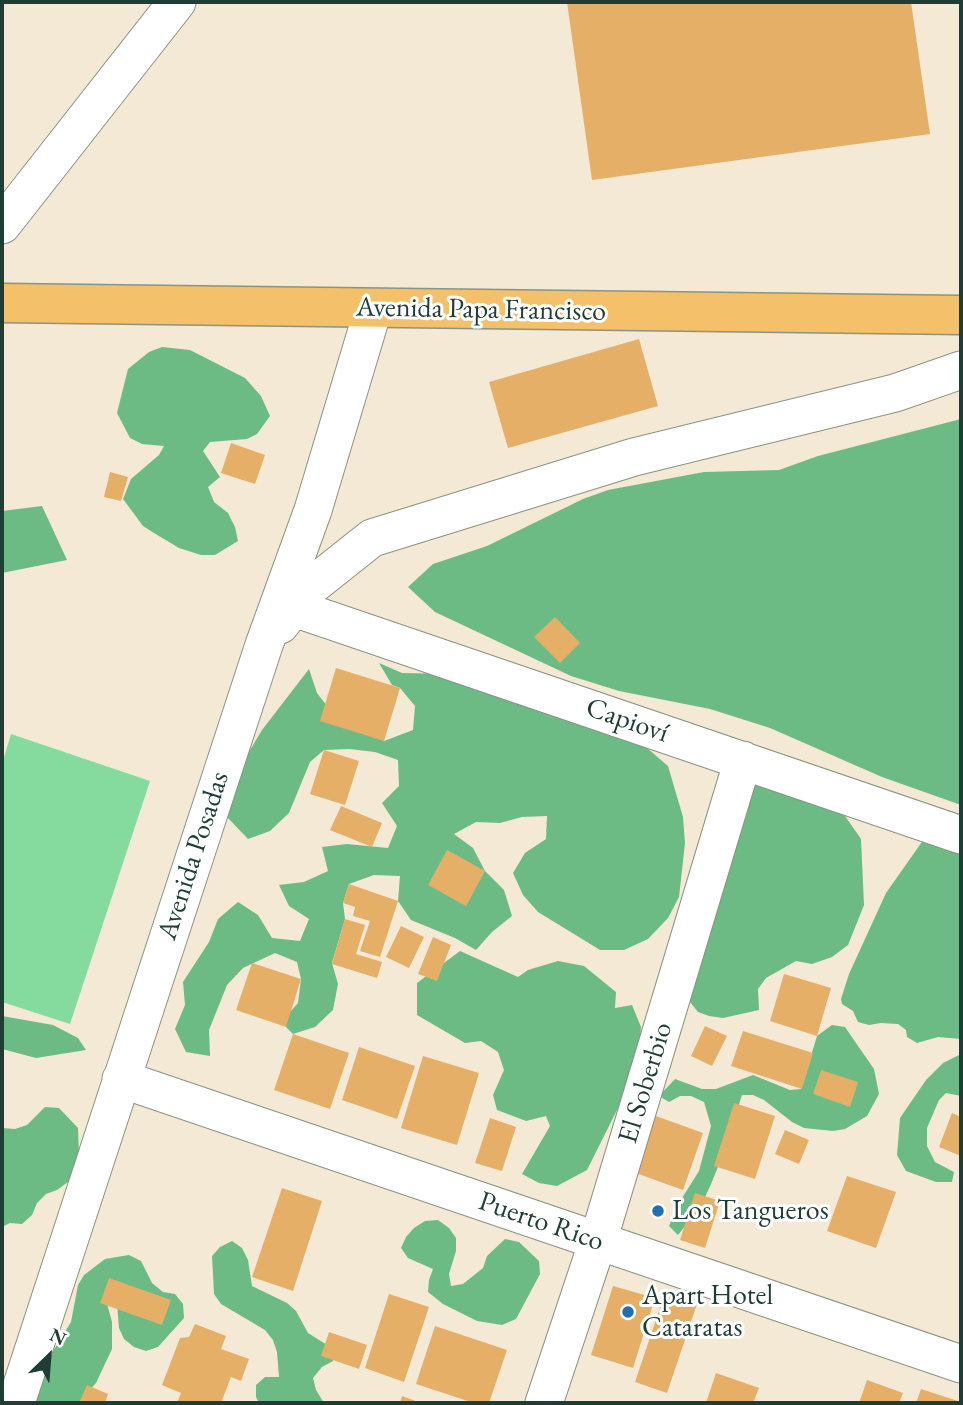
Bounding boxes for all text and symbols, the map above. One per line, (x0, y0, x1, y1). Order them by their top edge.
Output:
street label: Avenida Papa Francisco (356, 291, 606, 329)
street label: Capioví (581, 691, 673, 751)
street label: Avenida Posadas (151, 768, 237, 944)
street label: El Soberbio (612, 1018, 680, 1148)
street label: Puerto Rico (474, 1185, 608, 1259)
place label: Los Tangueros (672, 1194, 829, 1228)
marker: Los Tangueros (650, 1203, 666, 1219)
place label: Apart Hotel Cataratas (642, 1279, 773, 1345)
marker: Apart Hotel Cataratas (620, 1304, 636, 1320)
north arrow (14, 1321, 84, 1391)
text: N (46, 1322, 70, 1351)

